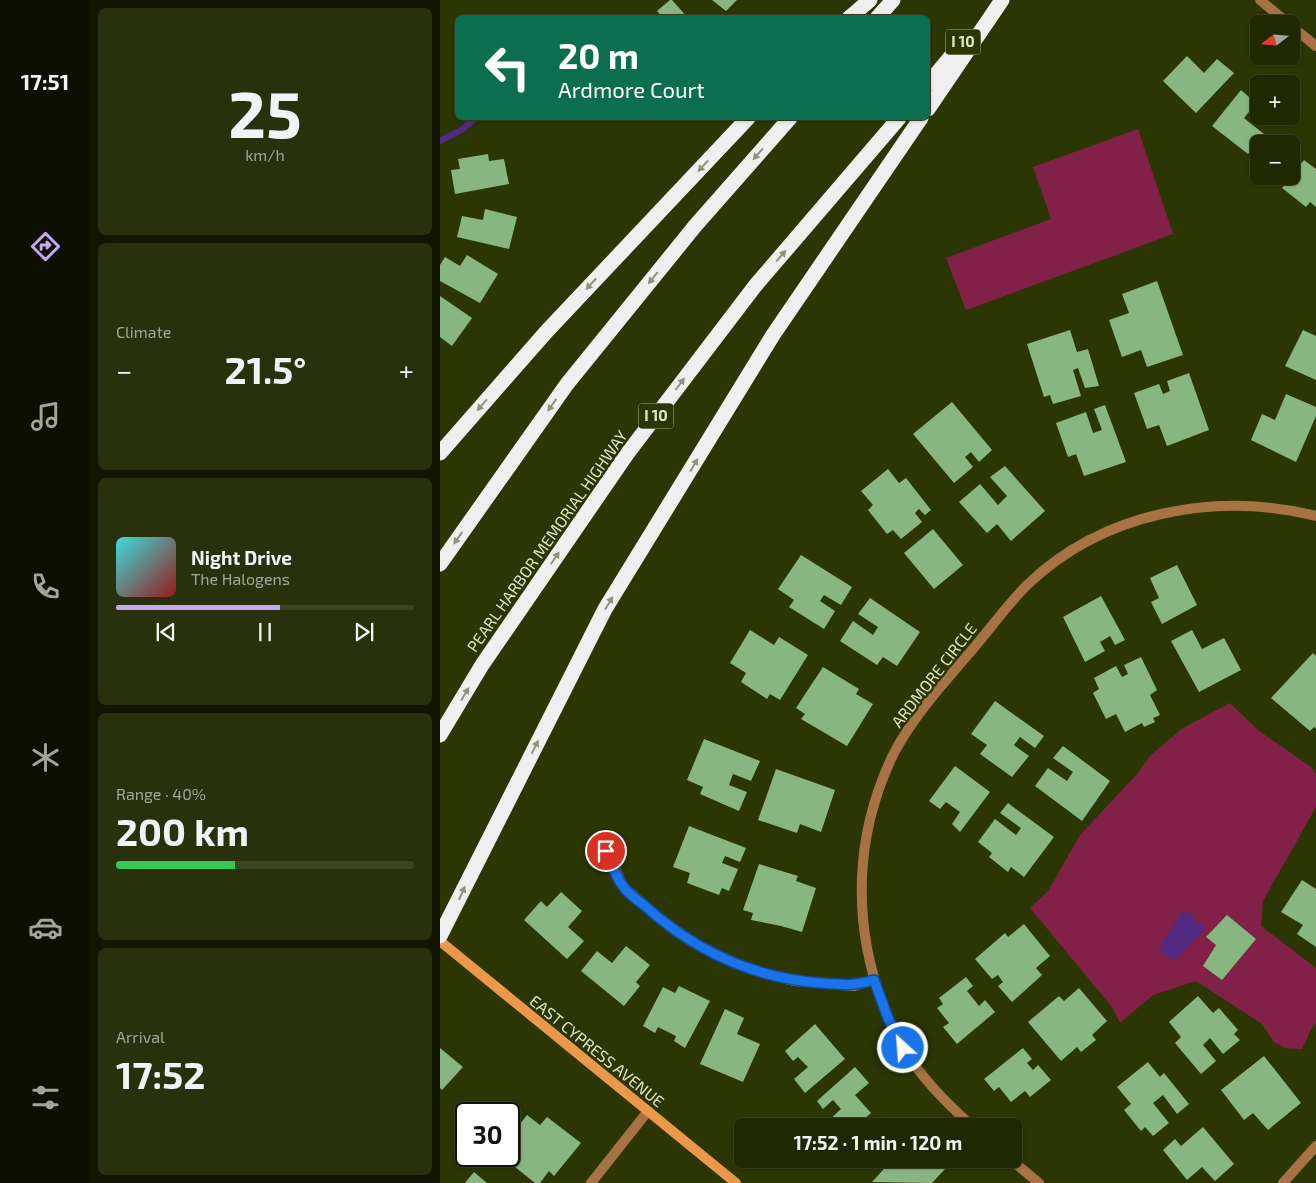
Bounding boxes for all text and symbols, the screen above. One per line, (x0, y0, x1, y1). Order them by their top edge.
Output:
north arrow (1250, 15, 1300, 65)
map controls (1250, 15, 1300, 185)
road number: I 10 (946, 30, 980, 54)
text: 20 m (558, 34, 639, 76)
icon: left (475, 35, 540, 100)
text: 17:51 (21, 68, 69, 94)
text: 25 (228, 73, 302, 151)
button: + (1250, 75, 1300, 125)
text: Ardmore Court (558, 76, 705, 102)
button: − (1250, 135, 1300, 185)
text: km/h (245, 145, 285, 164)
one-way arrow (752, 148, 764, 160)
one-way arrow (697, 159, 709, 171)
icon: directions (28, 229, 63, 264)
one-way arrow (775, 249, 786, 262)
one-way arrow (647, 271, 658, 284)
one-way arrow (585, 278, 597, 290)
text: Climate (116, 322, 171, 341)
text: 21.5° (225, 346, 306, 392)
text: − (116, 353, 132, 387)
text: + (399, 353, 414, 387)
one-way arrow (675, 378, 686, 391)
one-way arrow (477, 398, 488, 411)
one-way arrow (546, 398, 557, 411)
icon: music (28, 399, 63, 434)
road number: I 10 (638, 404, 674, 428)
street label: PEARL HARBOR MEMORIAL HIGHWAY (463, 426, 631, 655)
one-way arrow (690, 458, 699, 471)
one-way arrow (453, 531, 463, 545)
text: Night Drive (191, 546, 292, 569)
one-way arrow (550, 552, 560, 565)
icon: phone (28, 569, 63, 604)
text: The Halogens (191, 569, 290, 588)
one-way arrow (604, 596, 614, 610)
icon: previous (152, 618, 180, 646)
icon: pause (251, 618, 279, 646)
icon: next (350, 618, 378, 646)
street label: ARDMORE CIRCLE (887, 619, 980, 731)
one-way arrow (461, 687, 470, 700)
icon: climate (28, 740, 63, 775)
one-way arrow (531, 740, 539, 755)
text: Range · 40% (116, 784, 206, 803)
text: 200 km (116, 808, 249, 854)
pin (585, 830, 627, 872)
icon: arrive (592, 837, 620, 865)
one-way arrow (459, 886, 467, 900)
icon: car (28, 910, 63, 945)
street label: EAST CYPRESS AVENUE (526, 991, 668, 1111)
position arrow (876, 1021, 928, 1073)
text: Arrival (116, 1027, 165, 1046)
text: 17:52 (116, 1051, 205, 1097)
icon: filters (28, 1080, 63, 1115)
speed limit sign: 30 (455, 1102, 520, 1167)
text: 17:52 · 1 min · 120 m (794, 1131, 962, 1154)

